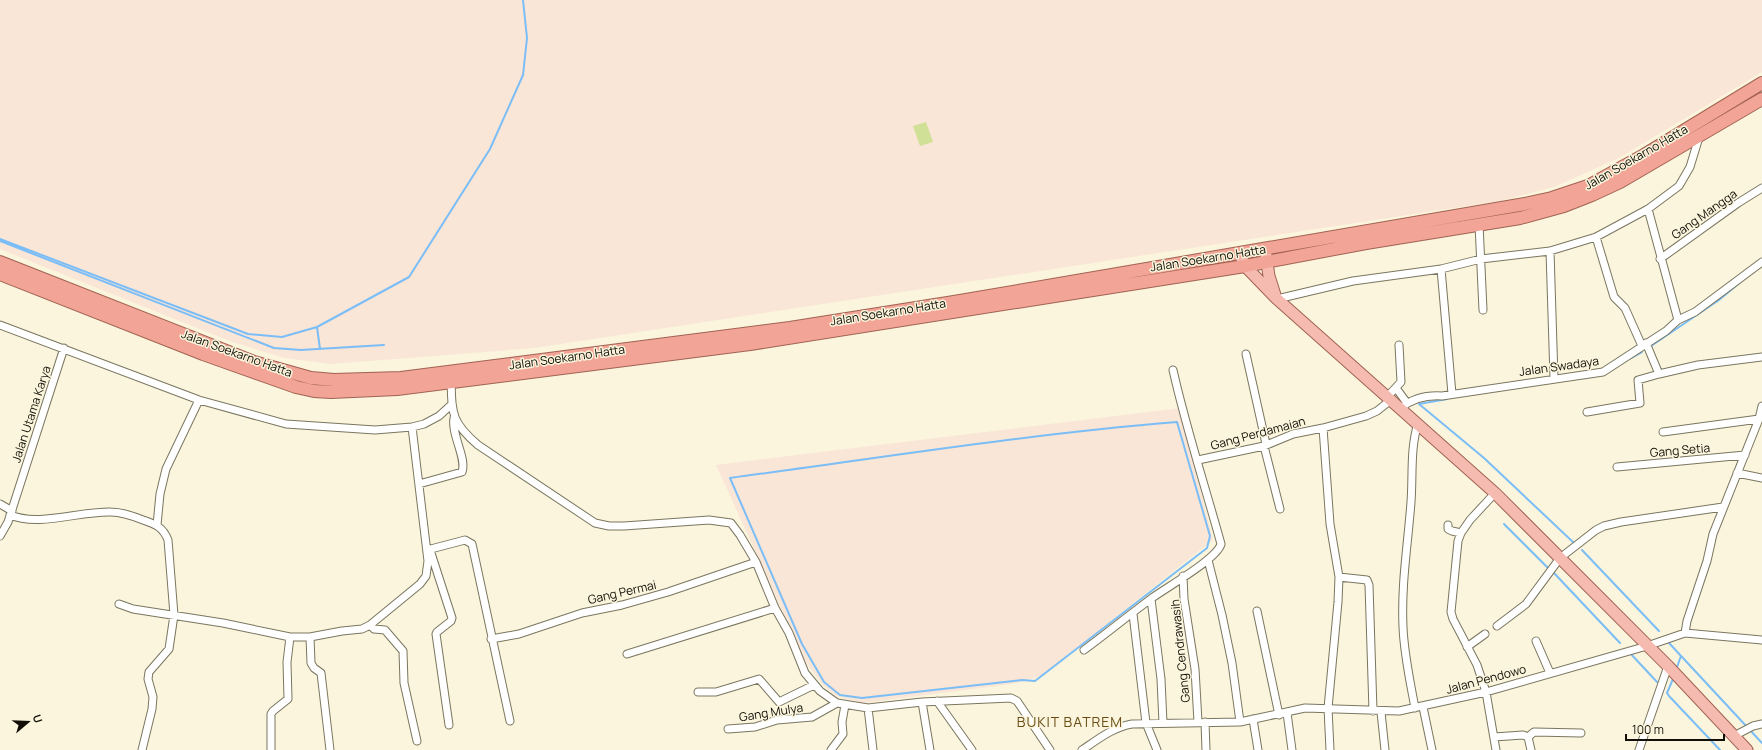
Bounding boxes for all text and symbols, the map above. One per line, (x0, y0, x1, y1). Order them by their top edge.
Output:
street label: Jalan Soekarno Hatta (1581, 120, 1691, 194)
street label: Gang Mangga (1668, 185, 1740, 243)
street label: Jalan Soekarno Hatta (1149, 240, 1267, 276)
street label: Jalan Soekarno Hatta (829, 294, 947, 330)
street label: Jalan Soekarno Hatta (179, 325, 295, 381)
street label: Jalan Soekarno Hatta (508, 340, 626, 374)
street label: Jalan Swadaya (1518, 352, 1600, 380)
street label: Jalan Utama Karya (7, 363, 55, 465)
street label: Gang Perdamaian (1209, 412, 1307, 454)
street label: Gang Setia (1649, 439, 1711, 461)
street label: Gang Permai (586, 576, 658, 608)
street label: Gang Cendrawasih (1166, 599, 1194, 703)
street label: Jalan Pendowo (1444, 660, 1528, 698)
street label: Gang Mulya (738, 699, 804, 725)
north arrow (8, 702, 48, 742)
text: U (30, 712, 46, 725)
district label: BUKIT BATREM (1017, 712, 1123, 731)
scale bar (1626, 716, 1724, 742)
text: 100 m (1632, 721, 1664, 738)

